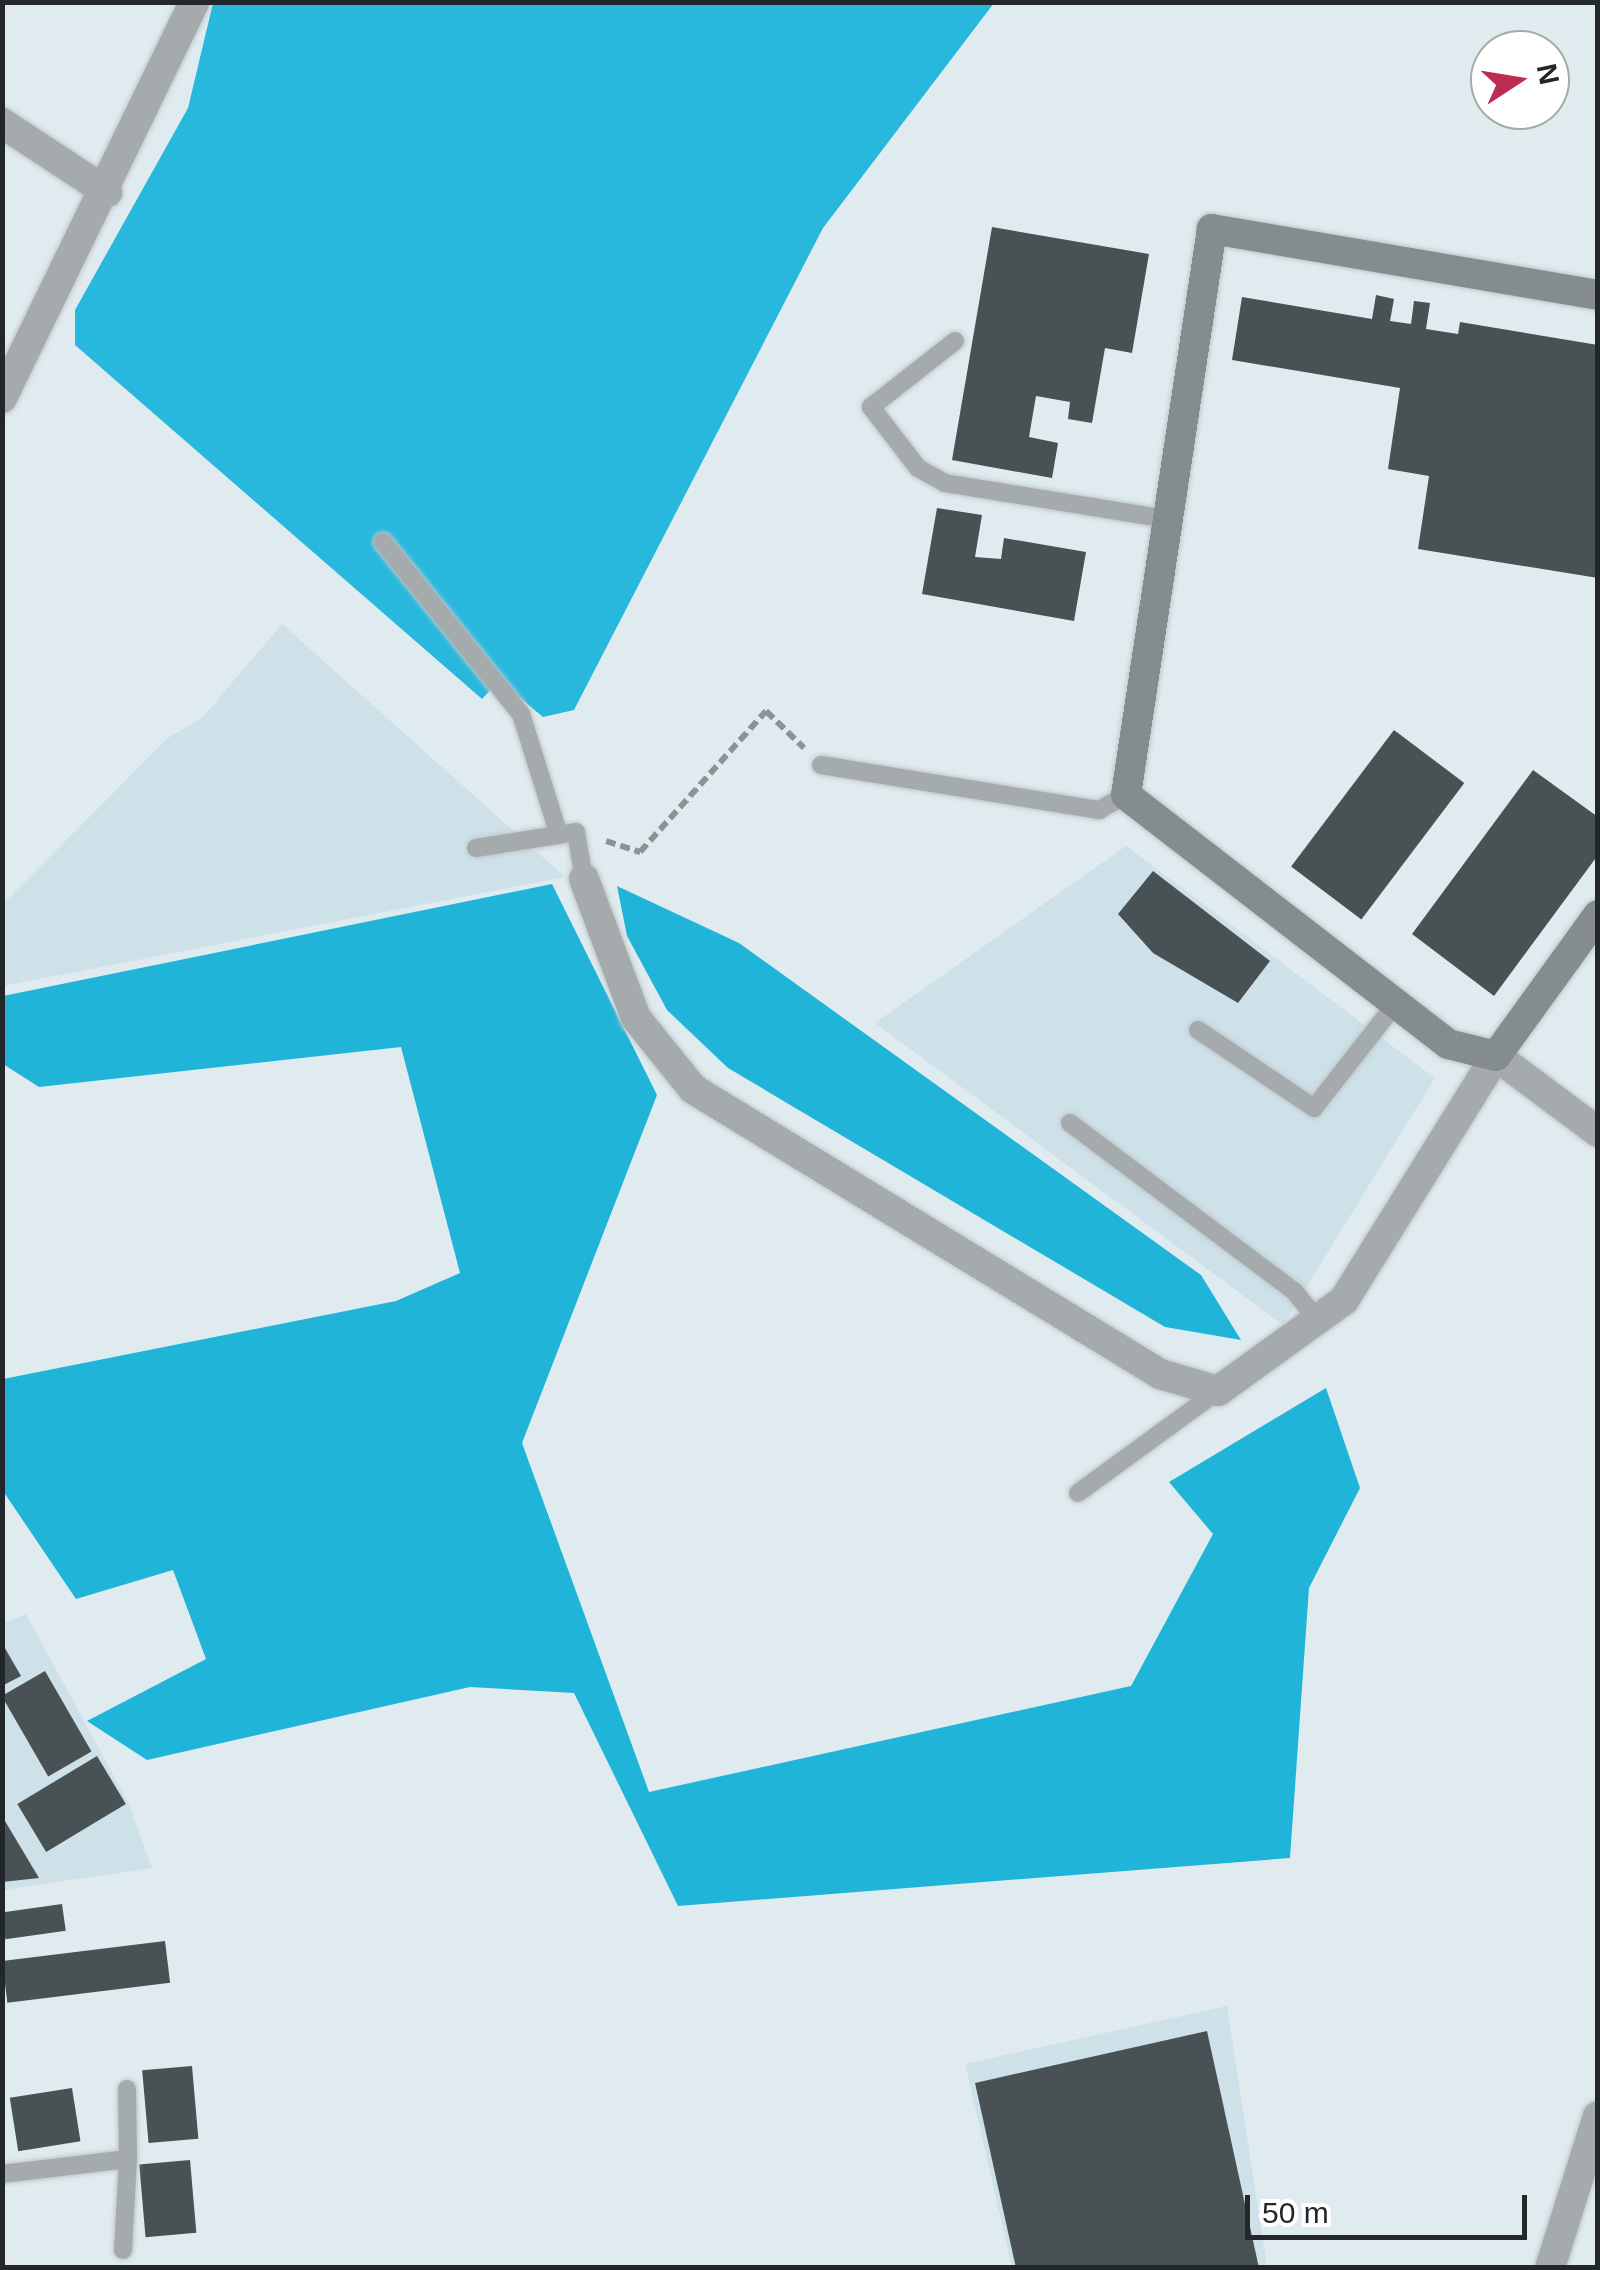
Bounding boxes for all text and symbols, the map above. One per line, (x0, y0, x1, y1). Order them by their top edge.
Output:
north arrow (1470, 30, 1570, 130)
text: N (1531, 61, 1565, 87)
scale bar (1250, 2175, 1532, 2237)
text: 50 m (1262, 2196, 1329, 2229)

